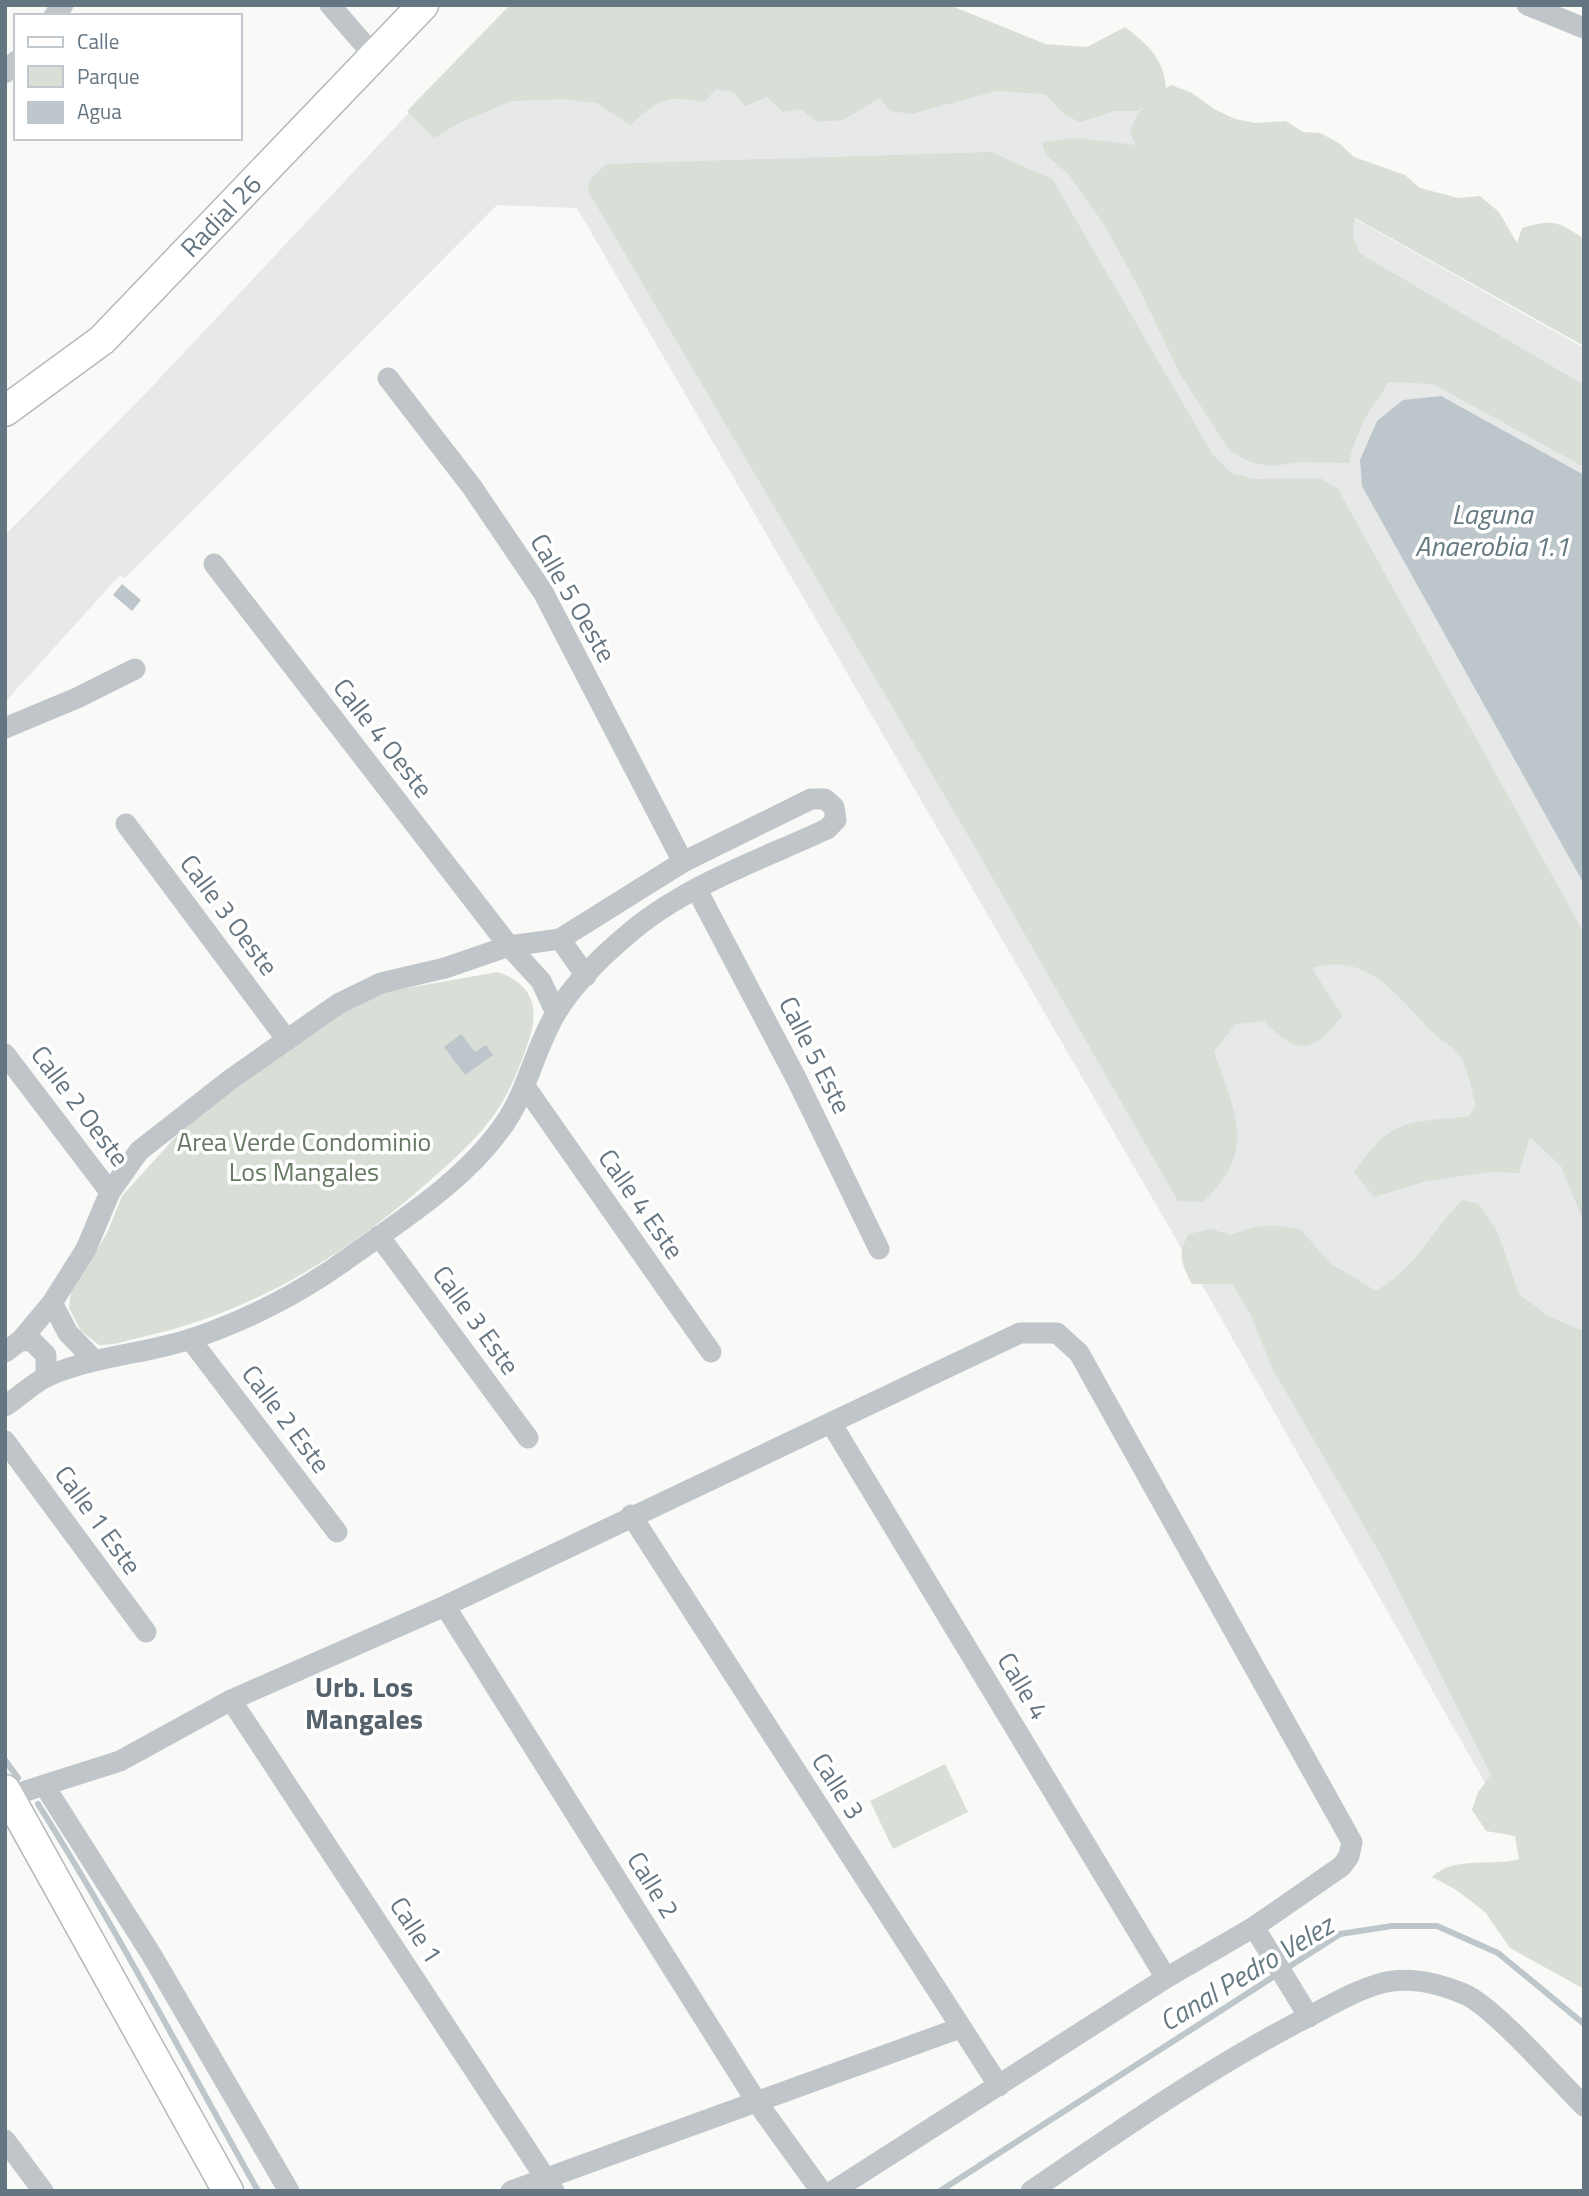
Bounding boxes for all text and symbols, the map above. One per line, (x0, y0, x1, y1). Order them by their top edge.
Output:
legend (14, 14, 242, 140)
text: Calle (77, 25, 119, 57)
text: Parque (77, 60, 140, 92)
text: Agua (77, 95, 122, 127)
street label: Radial 26 (171, 165, 270, 266)
water label: Laguna Anaerobia 1.1 (1415, 492, 1570, 567)
street label: Calle 5 Oeste (521, 526, 626, 669)
street label: Calle 4 Oeste (324, 669, 443, 806)
street label: Calle 3 Oeste (171, 846, 288, 984)
street label: Calle 5 Este (769, 989, 862, 1120)
street label: Calle 2 Oeste (22, 1037, 139, 1175)
park label: Area Verde Condominio Los Mangales (177, 1122, 431, 1191)
street label: Calle 4 Este (589, 1140, 694, 1267)
street label: Calle 3 Este (423, 1257, 530, 1383)
street label: Calle 2 Este (233, 1356, 340, 1481)
street label: Calle 1 Este (45, 1457, 152, 1583)
street label: Calle 4 (988, 1645, 1059, 1727)
district label: Urb. Los Mangales (305, 1665, 423, 1740)
street label: Calle 3 (802, 1745, 875, 1827)
street label: Calle 2 (618, 1844, 689, 1926)
street label: Calle 1 (380, 1889, 453, 1971)
water label: Canal Pedro Velez (1150, 1902, 1343, 2042)

